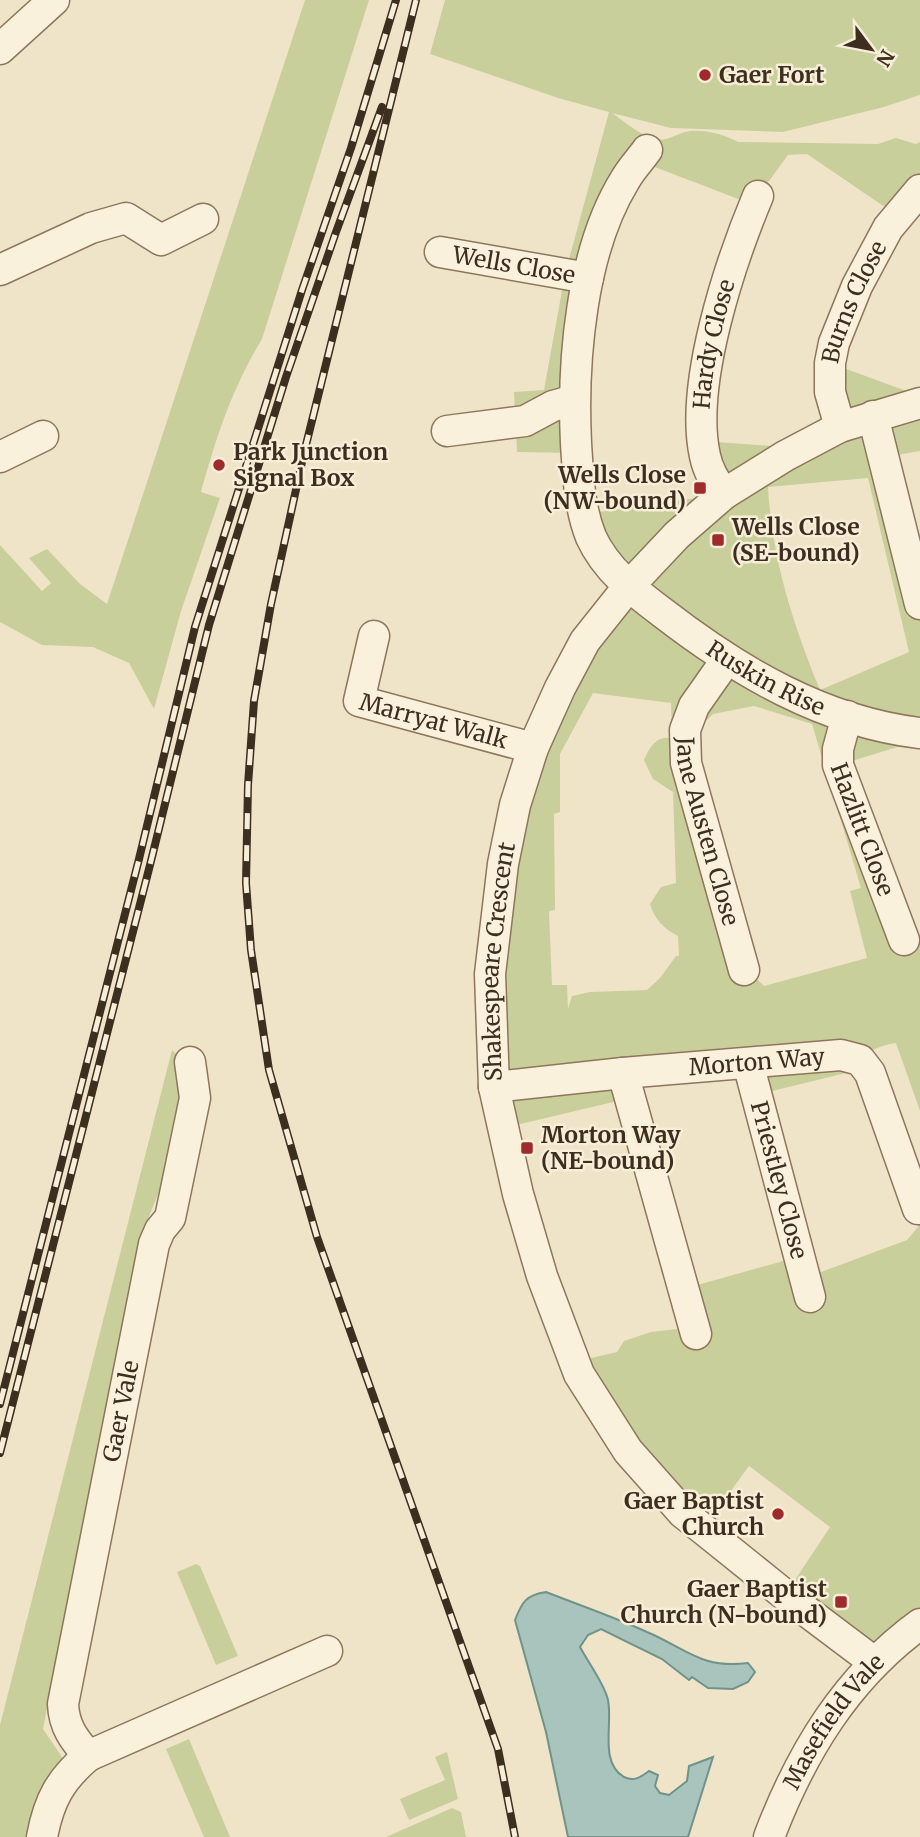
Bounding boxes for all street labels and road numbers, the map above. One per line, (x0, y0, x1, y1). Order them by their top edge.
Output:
street label: Burns Close (815, 236, 893, 366)
street label: Wells Close (449, 239, 577, 289)
street label: Hardy Close (687, 276, 741, 410)
street label: Ruskin Rise (701, 634, 829, 722)
street label: Marryat Walk (356, 687, 511, 755)
street label: Jane Austen Close (671, 735, 746, 929)
street label: Hazlitt Close (825, 759, 901, 900)
street label: Shakespeare Crescent (475, 839, 521, 1082)
street label: Morton Way (688, 1041, 826, 1082)
street label: Priestley Close (745, 1098, 814, 1262)
street label: Gaer Vale (96, 1358, 145, 1464)
street label: Masefield Vale (776, 1647, 890, 1794)

